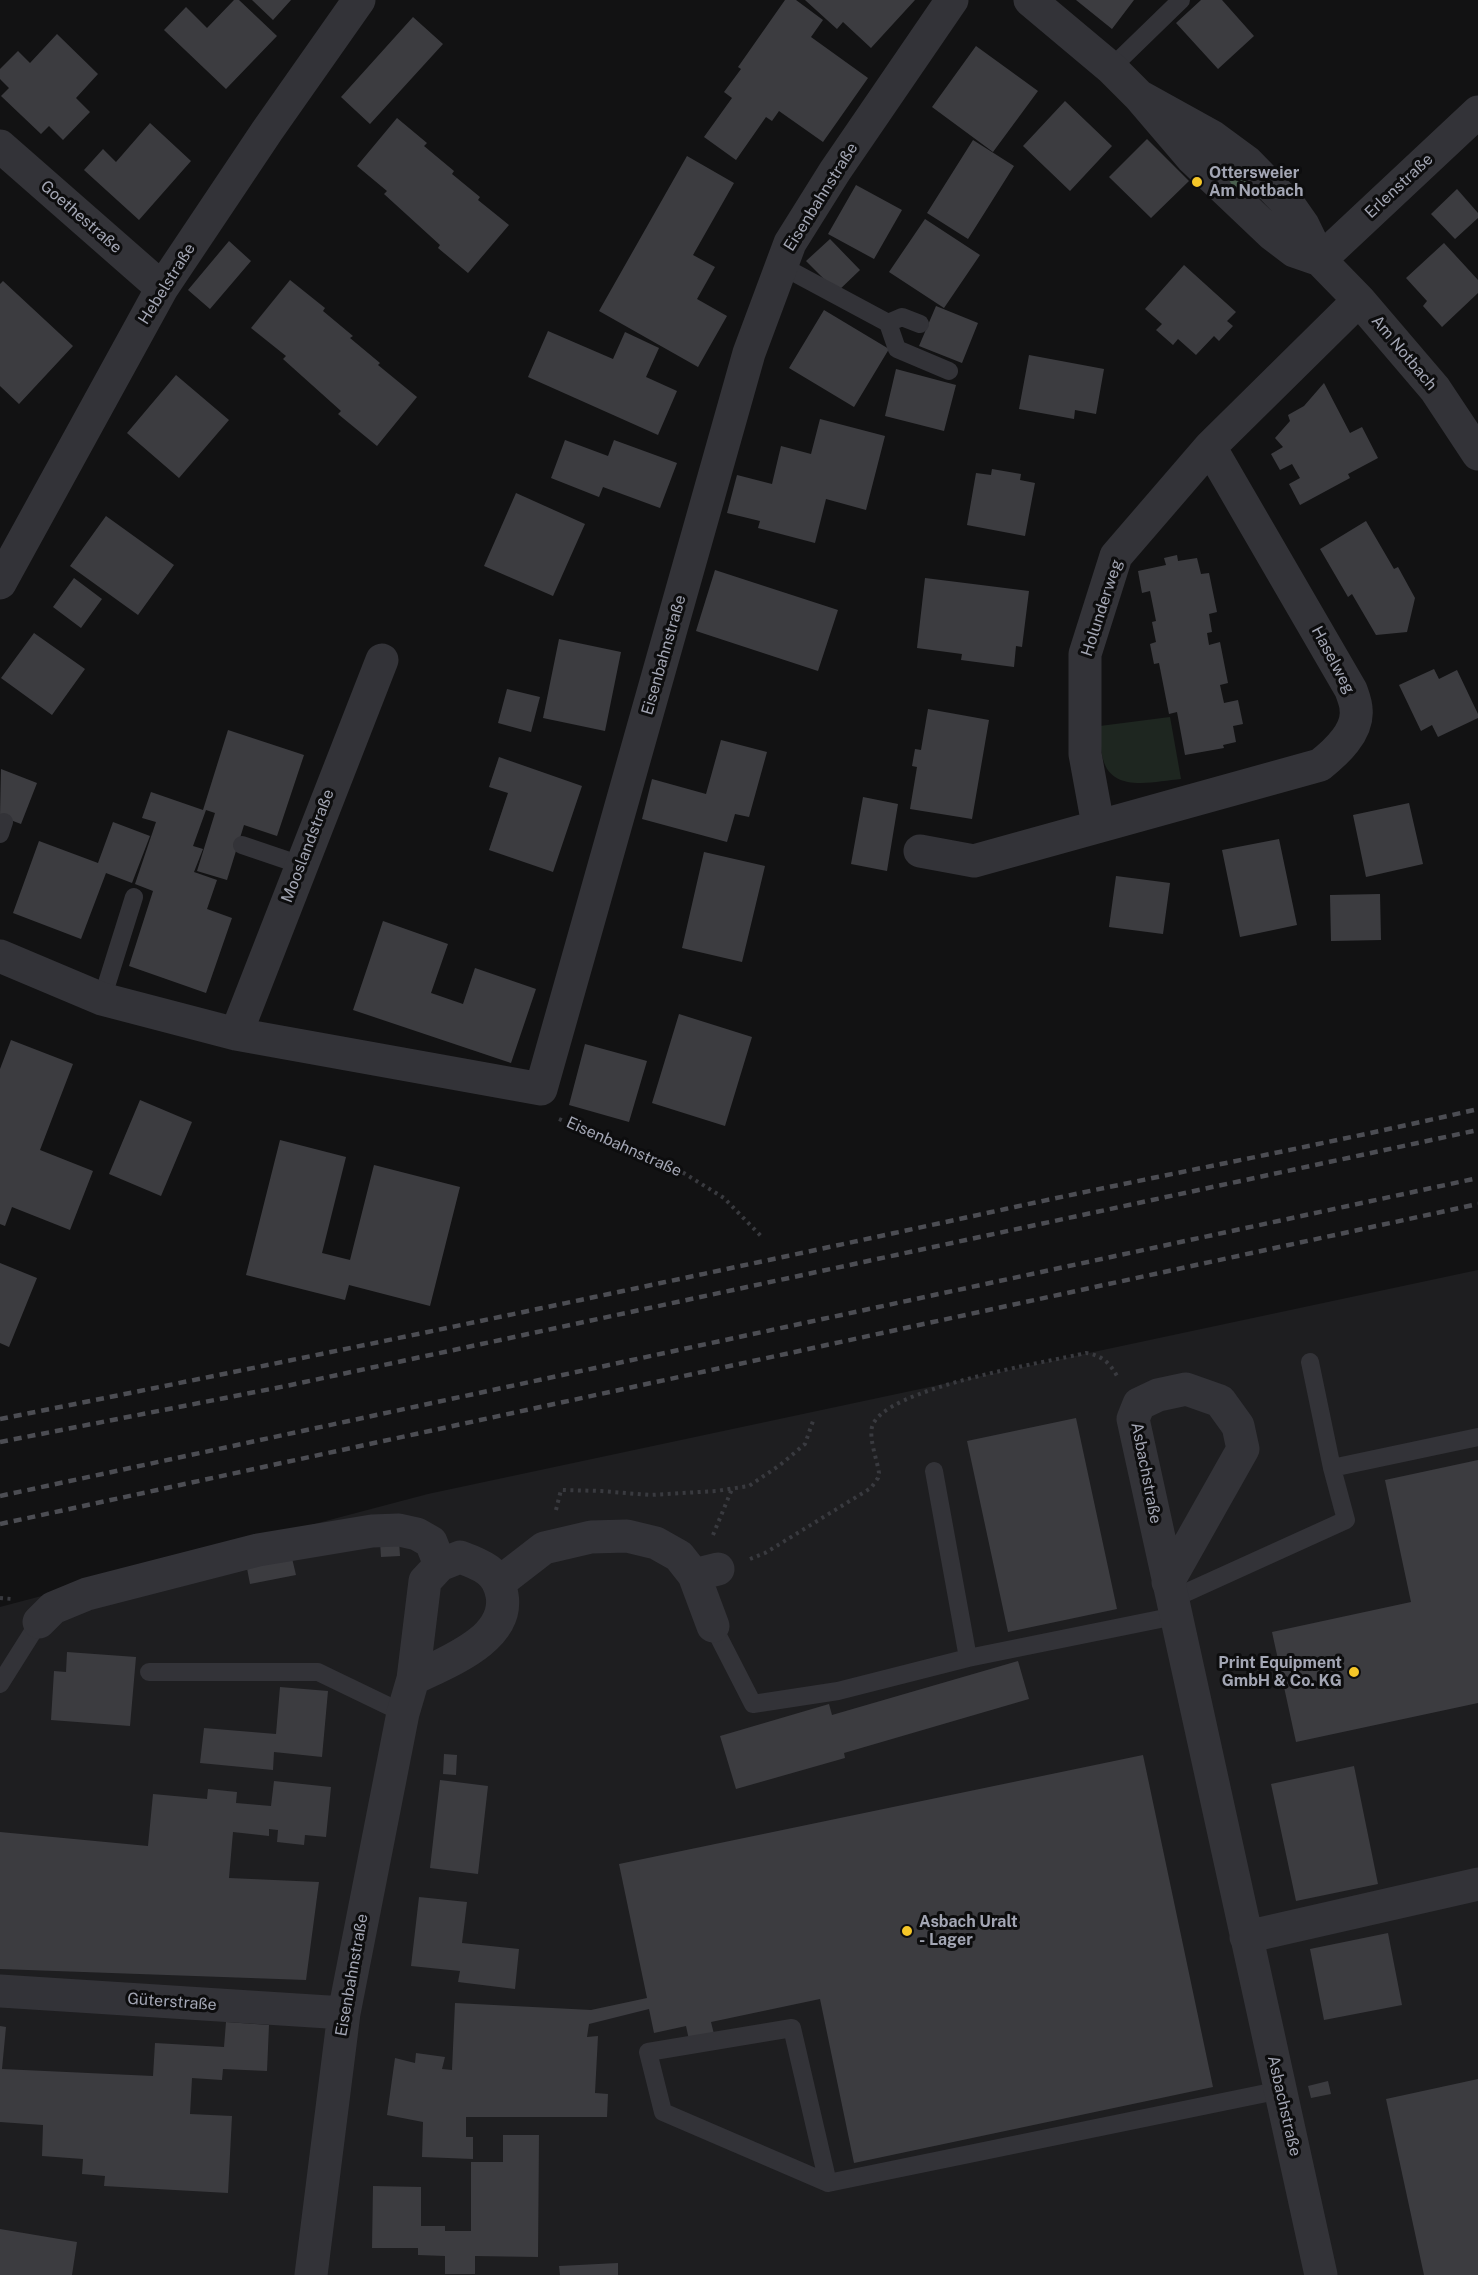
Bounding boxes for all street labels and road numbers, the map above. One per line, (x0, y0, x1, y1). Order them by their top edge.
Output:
street label: Eisenbahnstraße (780, 139, 862, 255)
street label: Erlenstraße (1361, 150, 1437, 222)
street label: Goethestraße (36, 177, 126, 257)
street label: Hebelstraße (135, 240, 199, 328)
street label: Am Notbach (1367, 312, 1441, 394)
street label: Holunderweg (1077, 557, 1127, 659)
street label: Eisenbahnstraße (638, 593, 690, 717)
street label: Haselweg (1307, 623, 1359, 697)
street label: Mooslandstraße (278, 787, 338, 905)
street label: Eisenbahnstraße (563, 1113, 685, 1181)
street label: Asbachstraße (1127, 1421, 1165, 1525)
street label: Eisenbahnstraße (332, 1912, 372, 2038)
street label: Güterstraße (127, 1989, 217, 2015)
street label: Asbachstraße (1263, 2054, 1305, 2158)

